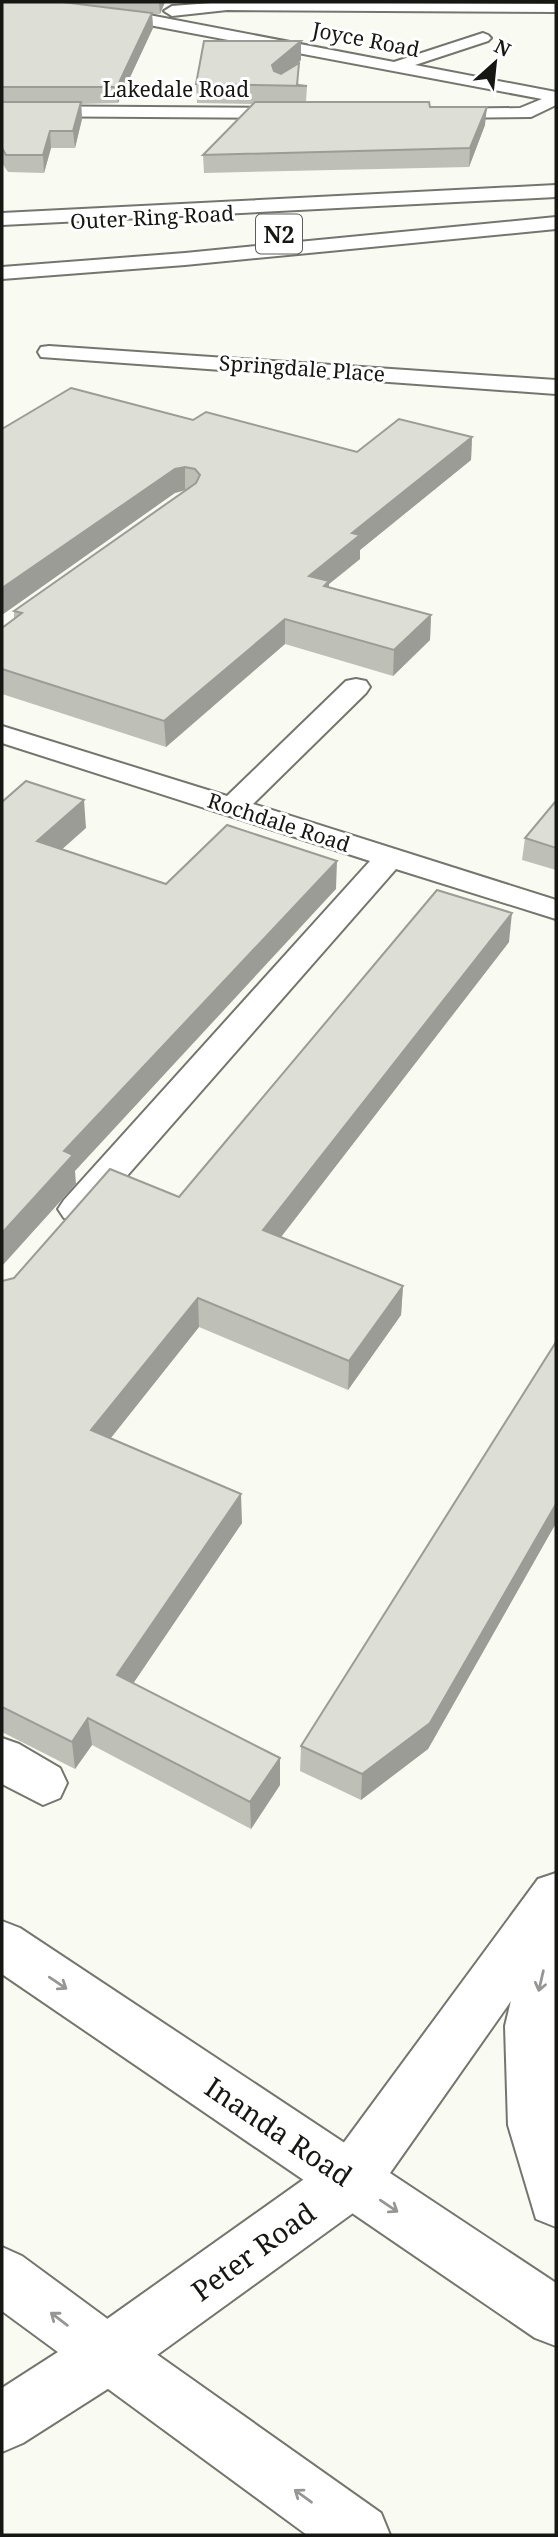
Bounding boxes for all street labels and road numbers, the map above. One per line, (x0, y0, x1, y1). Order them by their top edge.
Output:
street label: Joyce Road (309, 15, 422, 63)
street label: Lakedale Road (103, 75, 249, 103)
street label: Outer Ring Road (69, 199, 235, 235)
road number: N2 (256, 215, 302, 254)
street label: Springdale Place (218, 348, 386, 388)
street label: Rochdale Road (204, 786, 354, 858)
street label: Inanda Road (198, 2068, 360, 2194)
street label: Peter Road (183, 2193, 323, 2309)

